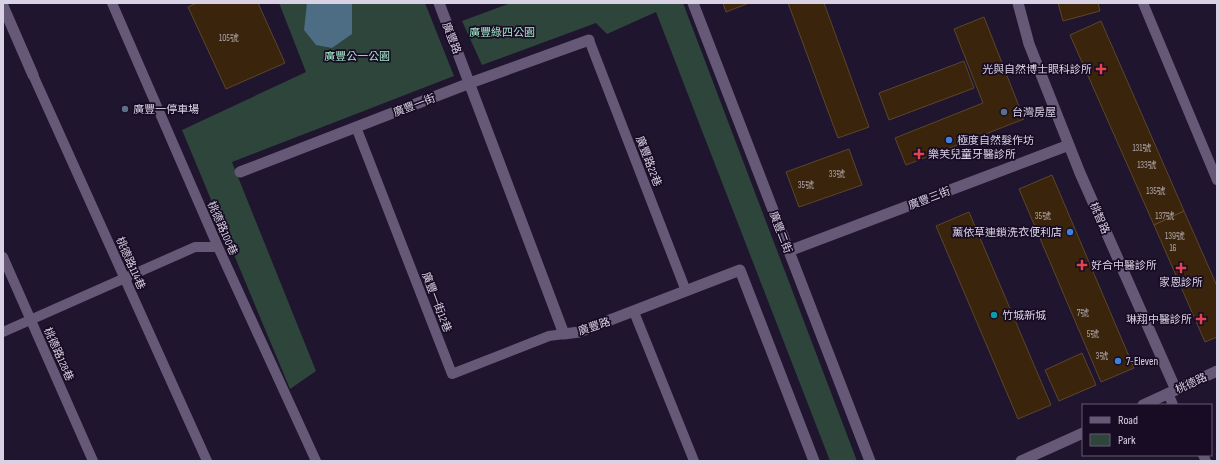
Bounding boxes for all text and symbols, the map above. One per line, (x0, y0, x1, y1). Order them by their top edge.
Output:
street label: 廣豐路 (440, 20, 464, 56)
park label: 廣豐綠四公園 (469, 26, 535, 39)
house number: 105號 (219, 33, 239, 44)
park label: 廣豐公一公園 (324, 50, 390, 63)
place label: 光與自然博士眼科診所 (982, 63, 1092, 76)
marker: 光與自然博士眼科診所 (1095, 63, 1107, 75)
street label: 廣豐一街 (391, 92, 437, 119)
place label: 廣豐一停車場 (133, 103, 199, 116)
marker: 廣豐一停車場 (120, 104, 130, 114)
place label: 台灣房屋 (1012, 106, 1056, 119)
marker: 台灣房屋 (999, 107, 1009, 117)
street label: 廣豐路22巷 (633, 134, 664, 188)
place label: 極度自然髮作坊 (957, 134, 1034, 147)
marker: 極度自然髮作坊 (944, 135, 954, 145)
house number: 131號 (1132, 143, 1152, 154)
marker: 樂芙兒童牙醫診所 (913, 148, 925, 160)
place label: 樂芙兒童牙醫診所 (928, 148, 1016, 161)
house number: 133號 (1137, 160, 1157, 171)
house number: 33號 (829, 169, 845, 180)
house number: 35號 (798, 180, 814, 191)
street label: 廣豐三街 (906, 185, 952, 212)
house number: 135號 (1146, 186, 1166, 197)
street label: 桃德路100巷 (205, 199, 240, 257)
street label: 桃智路 (1087, 200, 1112, 236)
street label: 廣豐二街 (767, 209, 794, 255)
house number: 35號 (1035, 211, 1051, 222)
house number: 137號 (1155, 211, 1175, 222)
place label: 薰依草連鎖洗衣便利店 (952, 226, 1062, 239)
marker: 薰依草連鎖洗衣便利店 (1065, 227, 1075, 237)
house number: 139號 (1165, 231, 1185, 242)
street label: 桃德路114巷 (113, 235, 148, 292)
house number: 16 (1169, 243, 1177, 254)
marker: 好合中醫診所 (1076, 259, 1088, 271)
place label: 好合中醫診所 (1091, 259, 1157, 272)
marker: 家恩診所 (1175, 262, 1187, 274)
street label: 廣豐一街12巷 (419, 270, 454, 334)
place label: 家恩診所 (1159, 276, 1203, 289)
house number: 7號 (1077, 308, 1089, 319)
place label: 竹城新城 (1002, 309, 1046, 322)
marker: 竹城新城 (989, 310, 999, 320)
place label: 琳翔中醫診所 (1126, 313, 1192, 326)
marker: 琳翔中醫診所 (1195, 313, 1207, 325)
street label: 廣豐路 (576, 315, 612, 338)
street label: 桃德路128巷 (41, 325, 76, 383)
house number: 5號 (1087, 329, 1099, 340)
house number: 3號 (1096, 351, 1108, 362)
place label: 7-Eleven (1126, 355, 1158, 368)
marker: 7-Eleven (1113, 356, 1123, 366)
street label: 桃德路 (1174, 371, 1209, 396)
legend (1082, 404, 1212, 456)
text: Road (1118, 413, 1138, 428)
text: Park (1118, 433, 1136, 448)

